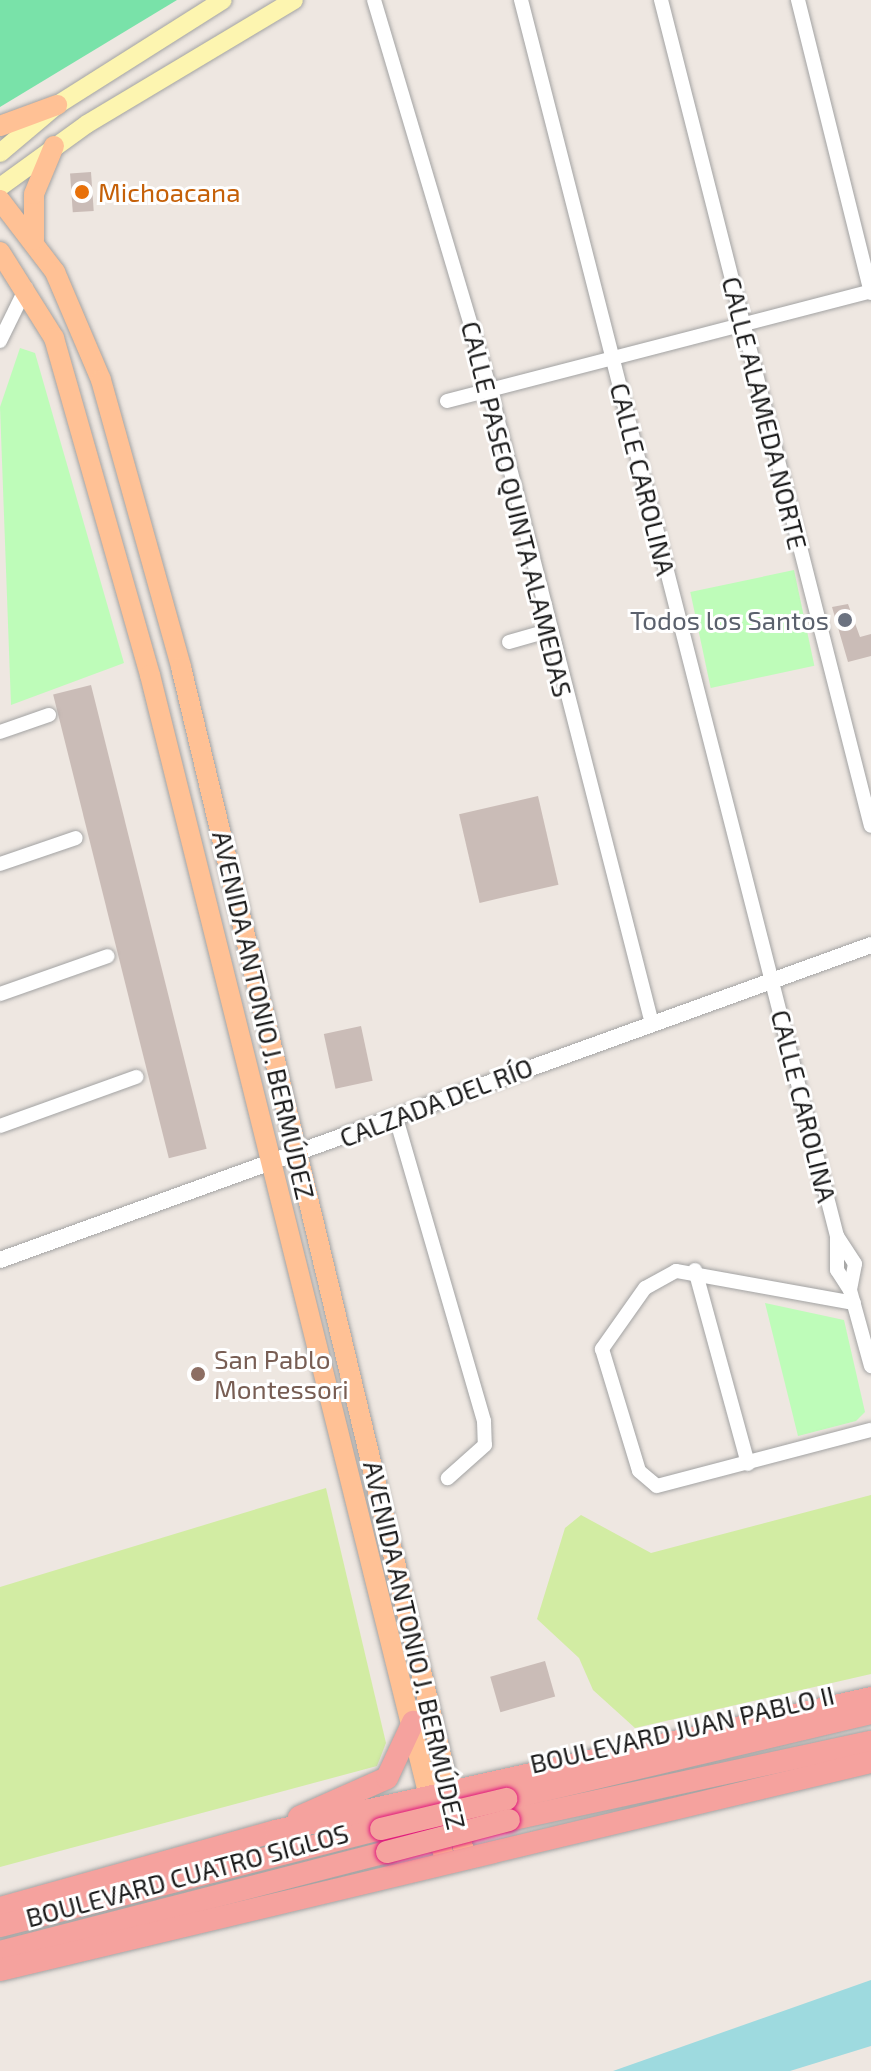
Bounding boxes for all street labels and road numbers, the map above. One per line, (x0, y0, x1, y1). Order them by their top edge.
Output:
street label: CALLE ALAMEDA NORTE (716, 273, 814, 553)
street label: CALLE PASEO QUINTA ALAMEDAS (455, 317, 579, 701)
street label: CALLE CAROLINA (604, 380, 682, 578)
street label: AVENIDA ANTONIO J. BERMÚDEZ (206, 827, 322, 1203)
street label: CALLE CAROLINA (765, 1007, 843, 1205)
street label: CALZADA DEL RÍO (334, 1051, 538, 1153)
street label: AVENIDA ANTONIO J. BERMÚDEZ (357, 1457, 473, 1833)
street label: BOULEVARD JUAN PABLO II (527, 1679, 837, 1779)
street label: BOULEVARD CUATRO SIGLOS (22, 1817, 352, 1933)

